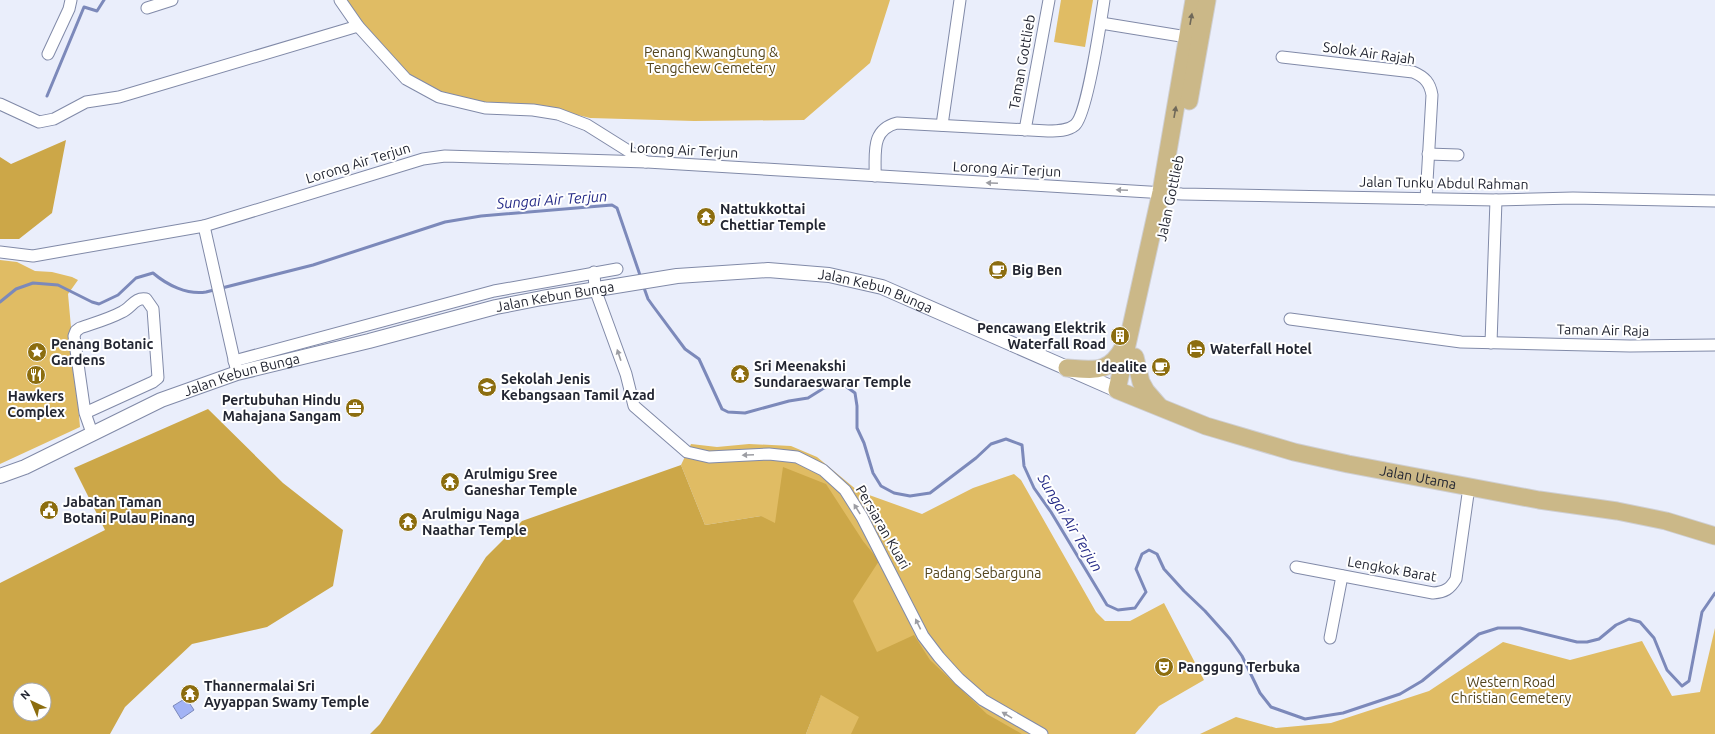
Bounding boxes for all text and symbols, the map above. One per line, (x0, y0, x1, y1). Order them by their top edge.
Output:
street label: Taman Gottlieb (1006, 13, 1038, 111)
one-way arrow (1188, 13, 1194, 25)
street label: Solok Air Rajah (1322, 39, 1416, 67)
park label: Penang Kwangtung & Tengchew Cemetery (644, 44, 779, 76)
one-way arrow (1172, 106, 1178, 119)
street label: Lorong Air Terjun (304, 139, 412, 187)
street label: Lorong Air Terjun (629, 139, 739, 161)
street label: Jalan Gottlieb (1153, 153, 1187, 243)
street label: Lorong Air Terjun (952, 158, 1062, 180)
street label: Jalan Tunku Abdul Rahman (1359, 174, 1529, 192)
one-way arrow (986, 179, 998, 186)
one-way arrow (1116, 186, 1128, 193)
water label: Sungai Air Terjun (495, 187, 608, 212)
place label: Nattukkottai Chettiar Temple (720, 201, 826, 233)
temple icon: Nattukkottai Chettiar Temple (695, 206, 717, 228)
cafe icon: Big Ben (987, 259, 1009, 281)
place label: Big Ben (1012, 262, 1062, 278)
street label: Jalan Kebun Bunga (817, 266, 935, 316)
street label: Jalan Kebun Bunga (494, 278, 615, 315)
place label: Pencawang Elektrik Waterfall Road (977, 320, 1106, 352)
street label: Taman Air Raja (1557, 321, 1649, 339)
building icon: Pencawang Elektrik Waterfall Road (1109, 325, 1131, 347)
place label: Penang Botanic Gardens (51, 336, 153, 368)
hotel icon: Waterfall Hotel (1185, 338, 1207, 360)
place icon: Penang Botanic Gardens (26, 341, 48, 363)
place label: Waterfall Hotel (1210, 341, 1312, 357)
one-way arrow (615, 349, 621, 361)
street label: Jalan Kebun Bunga (182, 350, 301, 399)
cafe icon: Idealite (1150, 356, 1172, 378)
place label: Sri Meenakshi Sundaraeswarar Temple (754, 358, 911, 390)
place label: Idealite (1097, 359, 1147, 375)
temple icon: Sri Meenakshi Sundaraeswarar Temple (729, 363, 751, 385)
restaurant icon: Hawkers Complex (25, 364, 47, 386)
place label: Sekolah Jenis Kebangsaan Tamil Azad (501, 371, 655, 403)
school or university icon: Sekolah Jenis Kebangsaan Tamil Azad (476, 376, 498, 398)
place label: Hawkers Complex (7, 388, 65, 420)
place label: Pertubuhan Hindu Mahajana Sangam (222, 392, 341, 424)
office icon: Pertubuhan Hindu Mahajana Sangam (344, 397, 366, 419)
one-way arrow (742, 452, 754, 459)
street label: Jalan Utama (1378, 462, 1458, 492)
place label: Arulmigu Sree Ganeshar Temple (464, 466, 577, 498)
water label: Sungai Air Terjun (1034, 470, 1106, 575)
temple icon: Arulmigu Sree Ganeshar Temple (439, 471, 461, 493)
street label: Persiaran Kuari (853, 482, 913, 572)
place label: Jabatan Taman Botani Pulau Pinang (63, 494, 195, 526)
public building icon: Jabatan Taman Botani Pulau Pinang (38, 499, 60, 521)
one-way arrow (853, 504, 861, 514)
place label: Arulmigu Naga Naathar Temple (422, 506, 527, 538)
temple icon: Arulmigu Naga Naathar Temple (397, 511, 419, 533)
street label: Lengkok Barat (1346, 553, 1438, 585)
park label: Padang Sebarguna (924, 565, 1042, 581)
one-way arrow (915, 618, 921, 630)
theatre icon: Panggung Terbuka (1153, 656, 1175, 678)
place label: Panggung Terbuka (1178, 659, 1300, 675)
park label: Western Road Christian Cemetery (1451, 674, 1571, 706)
place label: Thannermalai Sri Ayyappan Swamy Temple (204, 678, 369, 710)
north arrow (12, 682, 52, 722)
temple icon: Thannermalai Sri Ayyappan Swamy Temple (179, 683, 201, 705)
text: N (18, 688, 32, 702)
one-way arrow (1001, 712, 1013, 719)

